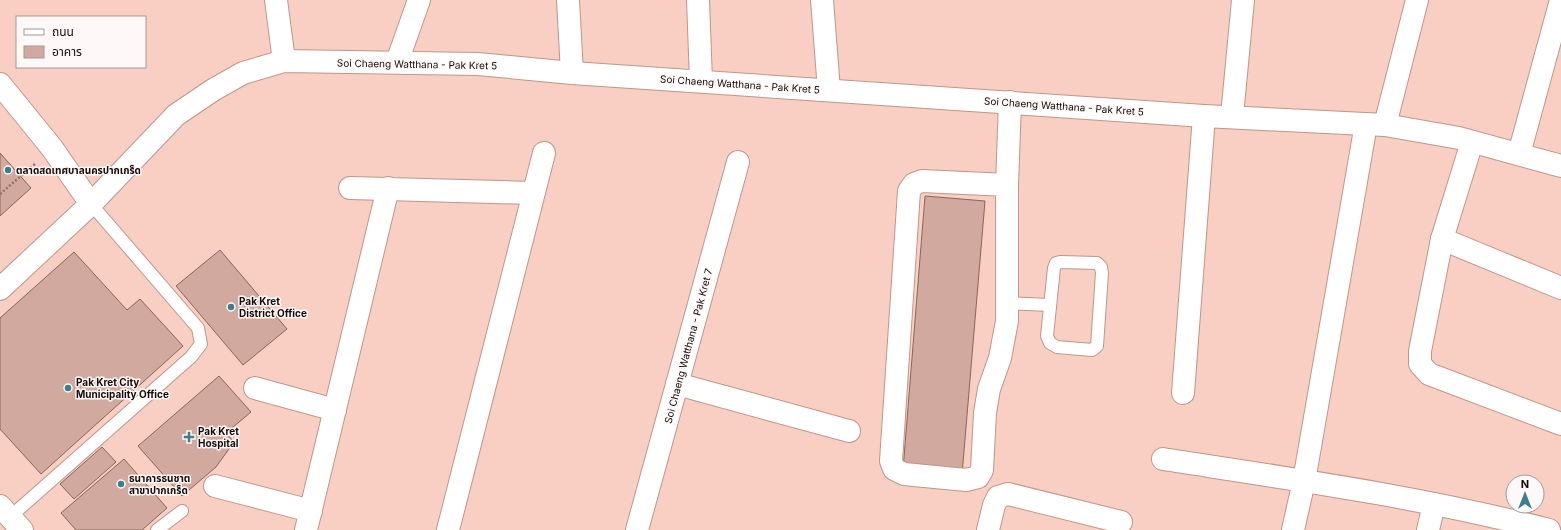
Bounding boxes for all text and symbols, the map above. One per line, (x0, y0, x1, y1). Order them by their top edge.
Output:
legend (16, 16, 146, 68)
text: ถนน (52, 24, 74, 39)
text: อาคาร (52, 44, 82, 59)
street label: Soi Chaeng Watthana - Pak Kret 5 (337, 57, 497, 71)
street label: Soi Chaeng Watthana - Pak Kret 5 (660, 72, 820, 96)
street label: Soi Chaeng Watthana - Pak Kret 5 (984, 94, 1144, 118)
place label: ตลาดสดเทศบาลนครปากเกร็ด (16, 164, 141, 176)
marker: ตลาดสดเทศบาลนครปากเกร็ด (3, 165, 13, 175)
street label: Soi Chaeng Watthana - Pak Kret 7 (662, 267, 715, 425)
place label: Pak Kret District Office (239, 295, 307, 319)
marker: Pak Kret District Office (226, 302, 236, 312)
place label: Pak Kret City Municipality Office (76, 376, 169, 401)
marker: Pak Kret City Municipality Office (63, 383, 73, 393)
place label: Pak Kret Hospital (198, 425, 239, 449)
marker: Pak Kret Hospital (183, 431, 195, 443)
place label: ธนาคารธนชาต สาขาปากเกร็ด (129, 472, 190, 496)
north arrow (1505, 474, 1545, 514)
text: N (1521, 477, 1529, 491)
marker: ธนาคารธนชาต สาขาปากเกร็ด (116, 479, 126, 489)

